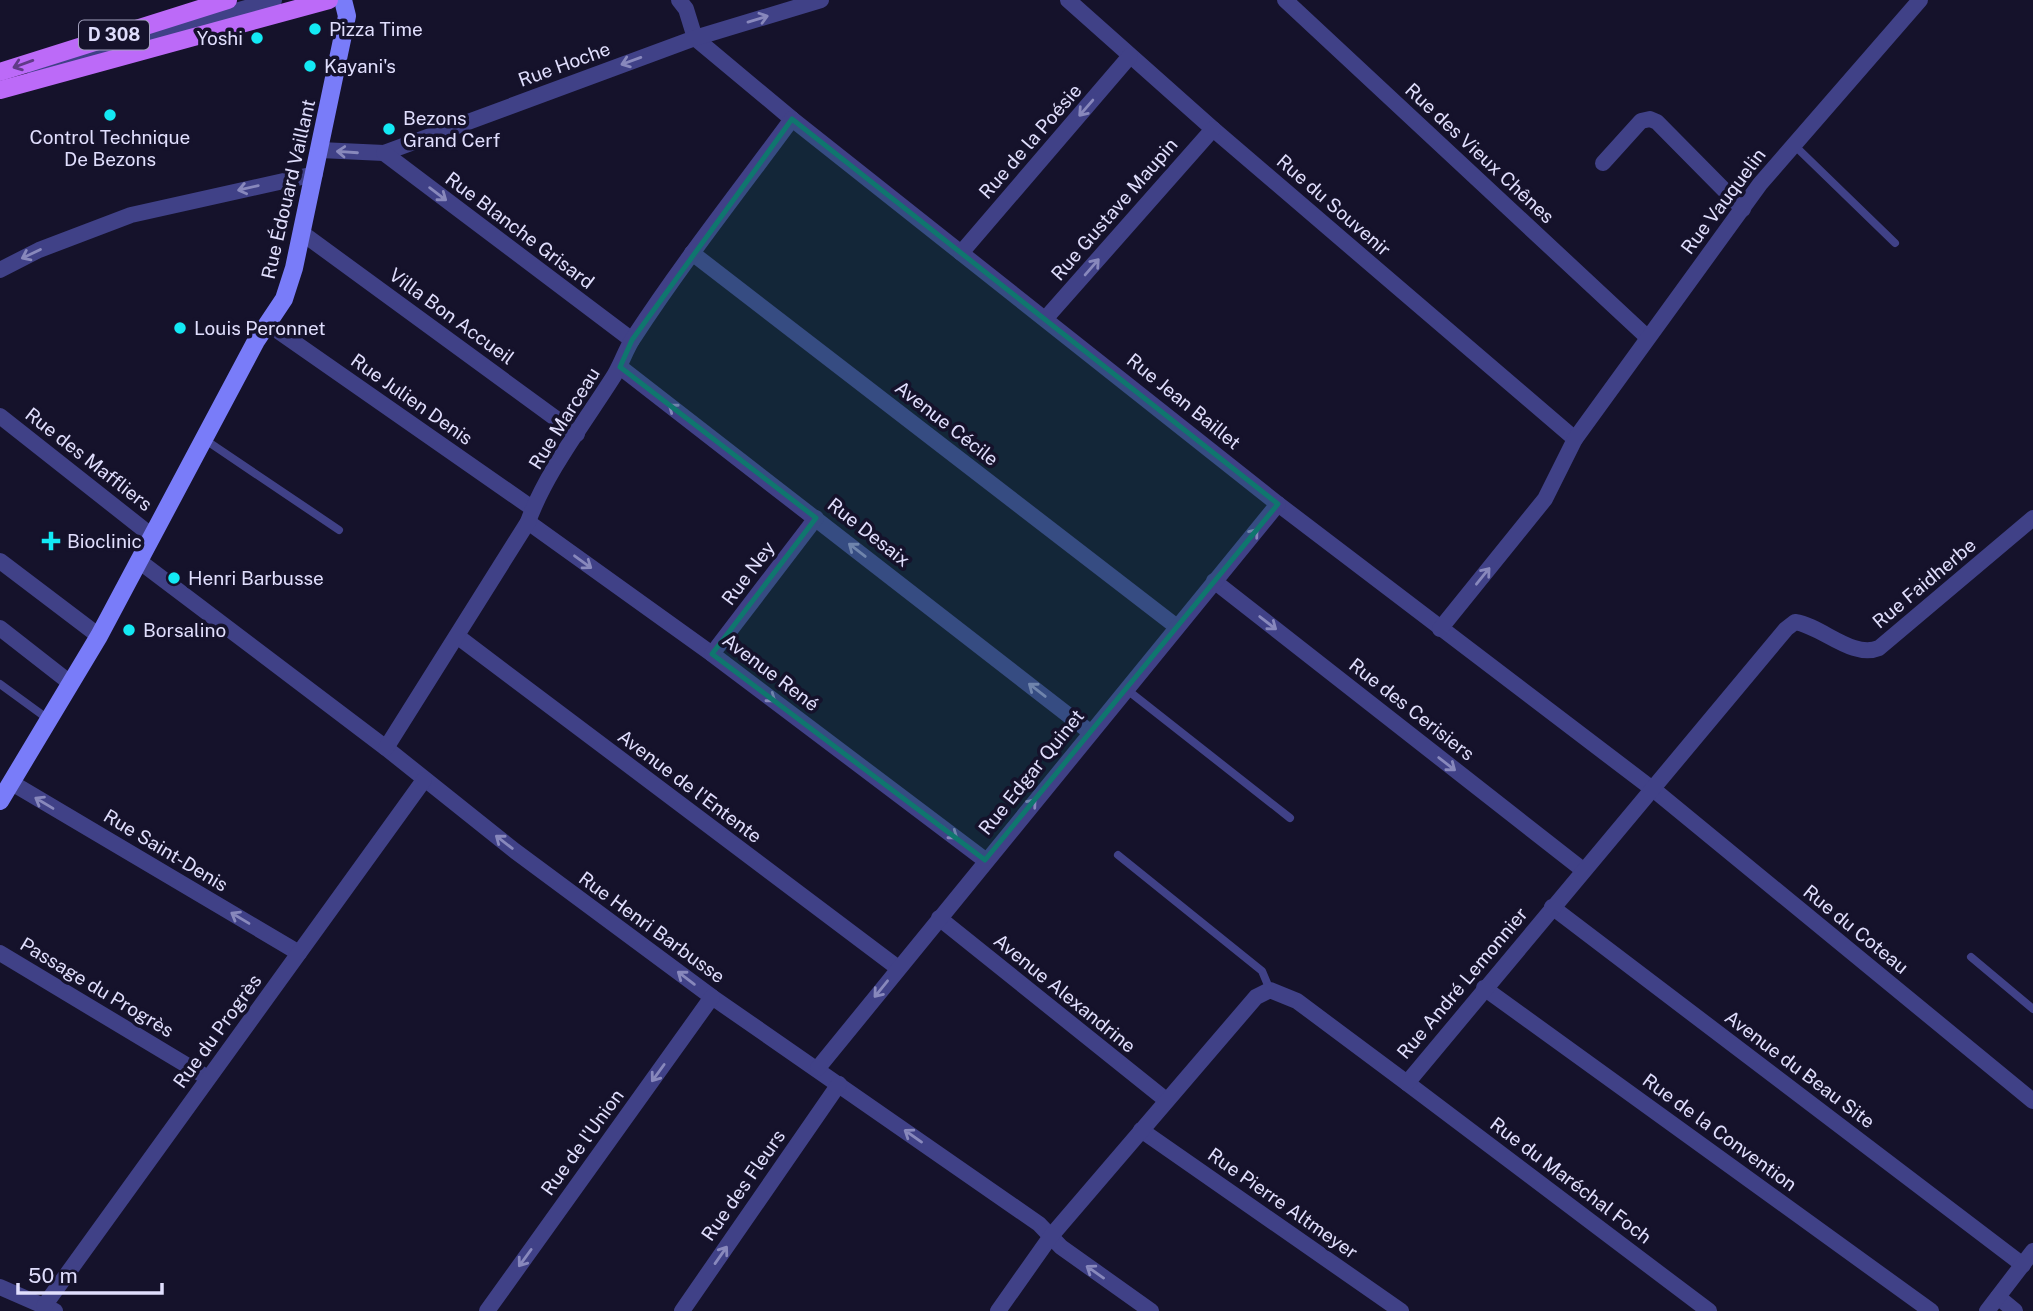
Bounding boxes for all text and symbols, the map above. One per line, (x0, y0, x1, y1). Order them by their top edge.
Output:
one-way arrow (747, 11, 769, 24)
place label: Pizza Time (329, 18, 423, 40)
road number: D 308 (79, 20, 149, 50)
marker: Pizza Time (307, 21, 323, 37)
place label: Yoshi (197, 27, 243, 49)
marker: Yoshi (249, 30, 265, 46)
street label: Rue Hoche (515, 37, 613, 91)
place label: Kayani's (324, 55, 396, 77)
one-way arrow (621, 56, 643, 69)
marker: Kayani's (302, 58, 318, 74)
one-way arrow (12, 59, 34, 71)
street label: Rue des Vieux Chênes (1401, 78, 1559, 228)
street label: Rue de la Poésie (974, 79, 1086, 203)
street label: Rue Édouard Vaillant (257, 97, 319, 281)
one-way arrow (1078, 98, 1094, 116)
marker: Control Technique De Bezons (102, 107, 118, 123)
place label: Bezons Grand Cerf (403, 107, 500, 151)
marker: Bezons Grand Cerf (381, 121, 397, 137)
place label: Control Technique De Bezons (30, 126, 190, 170)
street label: Rue Gustave Maupin (1046, 133, 1182, 285)
street label: Rue Vauquelin (1676, 144, 1770, 258)
one-way arrow (336, 145, 359, 158)
street label: Rue du Souvenir (1273, 150, 1395, 260)
street label: Rue Blanche Grisard (441, 167, 599, 293)
one-way arrow (237, 182, 260, 195)
one-way arrow (428, 187, 447, 202)
one-way arrow (21, 248, 42, 262)
one-way arrow (1083, 258, 1099, 276)
street label: Villa Bon Accueil (385, 263, 519, 369)
place label: Louis Peronnet (194, 317, 326, 339)
marker: Louis Peronnet (172, 320, 188, 336)
street label: Rue Julien Denis (347, 349, 477, 449)
street label: Rue Jean Baillet (1123, 349, 1245, 453)
street label: Rue Marceau (524, 363, 604, 473)
street label: Avenue Cécile (891, 376, 1003, 470)
street label: Rue des Maffliers (21, 403, 157, 515)
one-way arrow (669, 403, 687, 418)
street label: Rue Desaix (823, 493, 915, 571)
one-way arrow (1243, 528, 1259, 546)
place label: Bioclinic (67, 530, 142, 552)
marker: Bioclinic (41, 531, 61, 551)
street label: Rue Faidherbe (1868, 533, 1980, 633)
street label: Rue Ney (717, 537, 779, 609)
one-way arrow (849, 542, 867, 557)
one-way arrow (573, 555, 592, 569)
place label: Henri Barbusse (188, 567, 324, 589)
one-way arrow (1475, 567, 1491, 585)
marker: Henri Barbusse (166, 570, 182, 586)
one-way arrow (1259, 616, 1277, 631)
place label: Borsalino (143, 619, 226, 641)
marker: Borsalino (121, 622, 137, 638)
street label: Avenue René (719, 629, 823, 715)
street label: Rue des Cerisiers (1345, 653, 1479, 765)
one-way arrow (1028, 682, 1046, 698)
one-way arrow (757, 688, 776, 703)
street label: Rue Edgar Quinet (974, 705, 1088, 839)
street label: Avenue de l'Entente (614, 725, 766, 847)
one-way arrow (1437, 756, 1456, 771)
one-way arrow (34, 796, 54, 810)
one-way arrow (1021, 799, 1036, 817)
street label: Rue Saint-Denis (100, 804, 232, 896)
one-way arrow (939, 825, 958, 840)
one-way arrow (495, 835, 513, 850)
street label: Rue Henri Barbusse (575, 867, 729, 987)
street label: Rue du Coteau (1799, 880, 1913, 978)
street label: Rue André Lemonnier (1392, 903, 1532, 1063)
one-way arrow (230, 911, 250, 925)
street label: Avenue Alexandrine (990, 929, 1140, 1057)
street label: Passage du Progrès (16, 932, 178, 1042)
street label: Rue du Progrès (168, 970, 266, 1092)
one-way arrow (677, 971, 696, 986)
one-way arrow (874, 980, 889, 998)
street label: Avenue du Beau Site (1721, 1006, 1879, 1132)
one-way arrow (651, 1063, 665, 1082)
street label: Rue de la Convention (1639, 1069, 1801, 1195)
street label: Rue de l'Union (536, 1085, 628, 1199)
street label: Rue du Maréchal Foch (1486, 1112, 1656, 1248)
street label: Rue des Fleurs (697, 1125, 789, 1245)
one-way arrow (904, 1129, 923, 1143)
street label: Rue Pierre Altmeyer (1204, 1143, 1362, 1263)
one-way arrow (714, 1246, 728, 1265)
one-way arrow (518, 1248, 533, 1267)
scale bar (18, 1252, 161, 1296)
text: 50 m (28, 1263, 78, 1288)
one-way arrow (1086, 1264, 1105, 1279)

